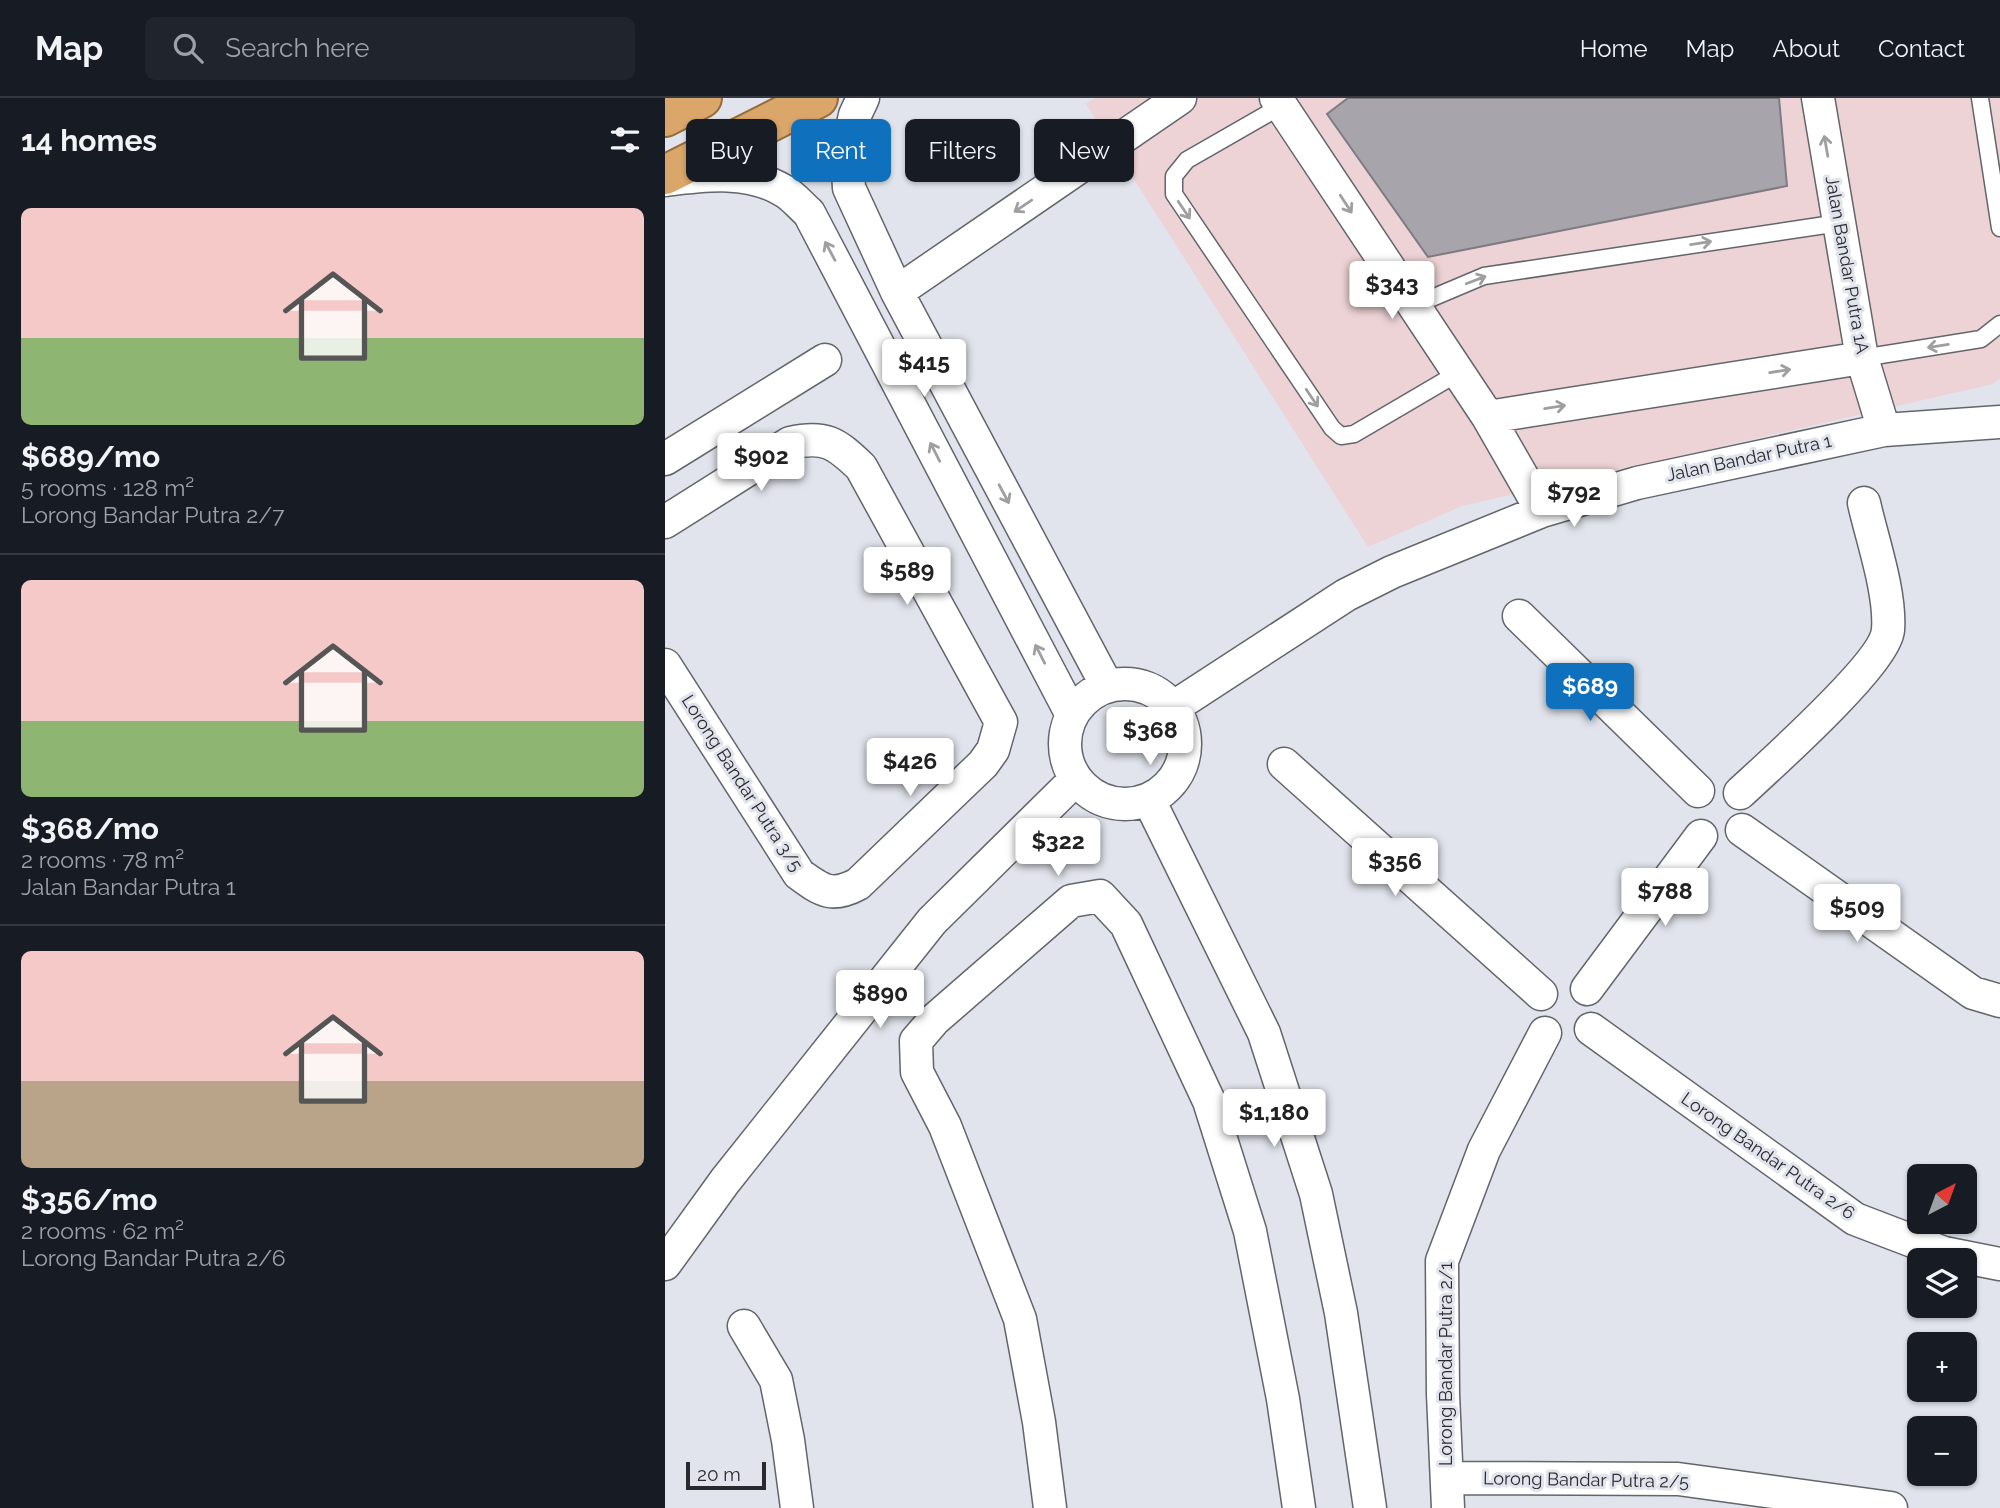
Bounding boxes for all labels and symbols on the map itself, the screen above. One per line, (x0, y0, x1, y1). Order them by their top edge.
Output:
one-way arrow (1819, 135, 1832, 158)
street label: Jalan Bandar Putra 1A (1821, 174, 1873, 356)
one-way arrow (1339, 194, 1353, 213)
one-way arrow (1014, 199, 1033, 213)
one-way arrow (1177, 200, 1192, 219)
one-way arrow (1689, 237, 1711, 250)
one-way arrow (823, 241, 837, 261)
pin: $343 (1351, 262, 1433, 321)
one-way arrow (1465, 272, 1487, 285)
pin: $415 (883, 340, 965, 399)
one-way arrow (1927, 340, 1949, 353)
one-way arrow (1768, 364, 1791, 377)
one-way arrow (1305, 388, 1319, 407)
one-way arrow (1544, 400, 1566, 413)
street label: Jalan Bandar Putra 1 (1664, 430, 1834, 485)
pin: $902 (720, 434, 802, 493)
one-way arrow (928, 442, 942, 463)
pin: $792 (1533, 470, 1615, 529)
one-way arrow (998, 483, 1012, 504)
pin: $589 (866, 547, 948, 607)
one-way arrow (1033, 644, 1047, 665)
pin: $689 (1549, 664, 1631, 723)
street label: Lorong Bandar Putra 3/5 (678, 691, 807, 875)
pin: $368 (1109, 708, 1191, 767)
pin: $426 (869, 738, 951, 798)
pin: $322 (1017, 818, 1099, 878)
pin: $356 (1354, 838, 1436, 898)
pin: $788 (1624, 868, 1706, 928)
pin: $509 (1816, 884, 1898, 944)
pin: $890 (839, 970, 921, 1030)
street label: Lorong Bandar Putra 2/6 (1677, 1088, 1859, 1224)
pin: $1,180 (1217, 1090, 1331, 1149)
north arrow (1907, 1164, 1977, 1234)
street label: Lorong Bandar Putra 2/1 (1435, 1262, 1456, 1466)
scale bar (686, 1459, 767, 1491)
street label: Lorong Bandar Putra 2/5 (1483, 1467, 1689, 1492)

